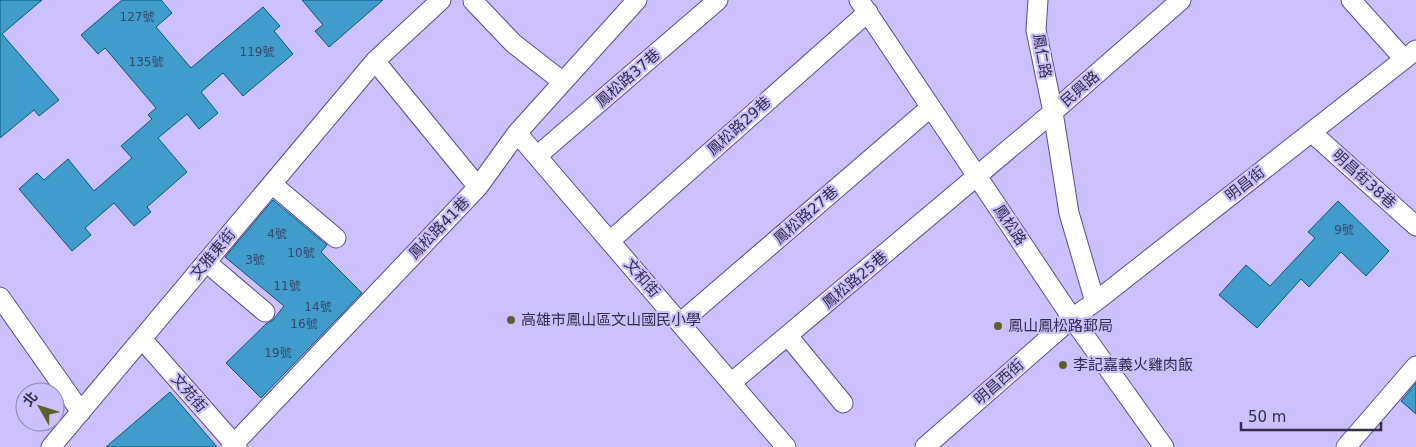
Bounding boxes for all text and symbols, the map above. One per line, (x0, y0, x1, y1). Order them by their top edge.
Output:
house number: 127號 (120, 10, 154, 24)
street label: 鳳仁路 (1029, 32, 1055, 80)
house number: 119號 (240, 45, 274, 59)
street label: 鳳松路37巷 (592, 45, 664, 111)
house number: 135號 (129, 55, 163, 69)
street label: 民興路 (1057, 67, 1103, 111)
street label: 鳳松路29巷 (704, 93, 774, 159)
street label: 明昌街38巷 (1329, 146, 1399, 212)
street label: 明昌街 (1222, 163, 1268, 205)
street label: 鳳松路27巷 (770, 182, 842, 248)
street label: 鳳松路41巷 (405, 193, 473, 263)
street label: 鳳松路 (990, 201, 1030, 249)
house number: 9號 (1334, 223, 1354, 237)
street label: 文雅東街 (187, 225, 239, 283)
house number: 4號 (267, 227, 287, 241)
house number: 10號 (287, 246, 315, 260)
street label: 鳳松路25巷 (819, 248, 891, 312)
house number: 3號 (245, 253, 265, 267)
street label: 文和街 (620, 255, 664, 301)
house number: 11號 (273, 279, 301, 293)
house number: 14號 (304, 300, 332, 314)
place label: 高雄市鳳山區文山國民小學 (521, 311, 701, 329)
marker: 高雄市鳳山區文山國民小學 (505, 314, 517, 326)
house number: 16號 (290, 317, 318, 331)
place label: 鳳山鳳松路郵局 (1008, 317, 1113, 335)
marker: 鳳山鳳松路郵局 (992, 320, 1004, 332)
house number: 19號 (264, 346, 292, 360)
street label: 明昌西街 (970, 356, 1028, 408)
place label: 李記嘉義火雞肉飯 (1073, 356, 1193, 374)
marker: 李記嘉義火雞肉飯 (1057, 359, 1069, 371)
street label: 文苑街 (167, 370, 211, 416)
north arrow (15, 382, 65, 432)
text: 北 (19, 388, 41, 409)
scale bar (1241, 400, 1381, 432)
text: 50 m (1248, 408, 1286, 426)

